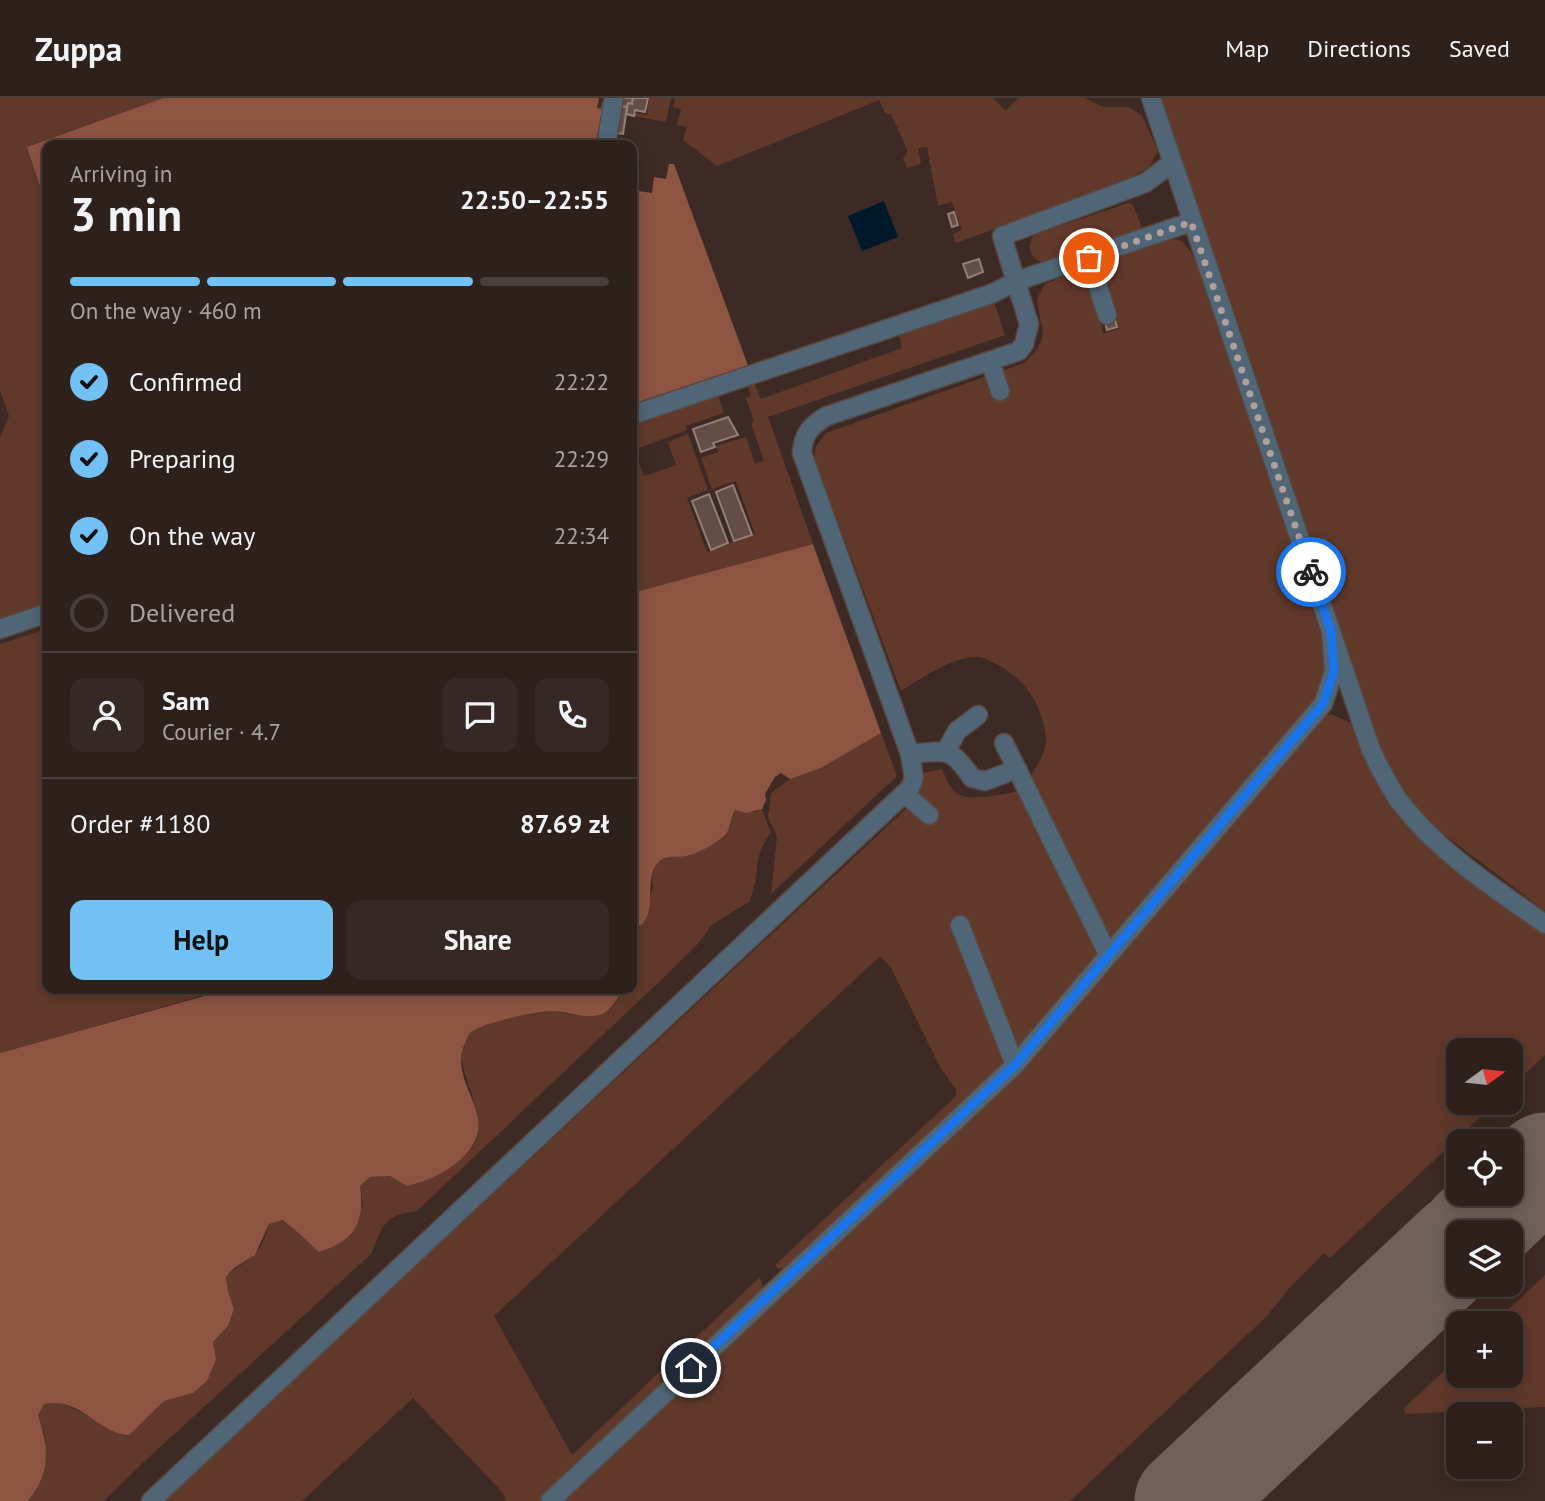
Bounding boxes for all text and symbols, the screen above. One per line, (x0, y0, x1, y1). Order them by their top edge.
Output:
text: Zuppa (35, 27, 122, 70)
text: Map (1225, 33, 1269, 64)
text: Directions (1307, 33, 1411, 64)
text: Saved (1449, 33, 1510, 64)
text: Arriving in (70, 159, 172, 188)
text: 22:50–22:55 (460, 183, 609, 216)
text: 3 min (70, 184, 182, 244)
pin (1059, 228, 1119, 288)
icon: bag (1070, 239, 1108, 277)
text: On the way · 460 m (70, 296, 262, 325)
icon: check (70, 363, 108, 401)
text: Confirmed (129, 365, 242, 398)
text: 22:22 (554, 367, 609, 396)
icon: check (70, 440, 108, 478)
text: Preparing (129, 442, 236, 475)
text: 22:29 (554, 444, 609, 473)
icon: check (70, 517, 108, 555)
text: On the way (129, 519, 255, 552)
text: 22:34 (554, 521, 609, 550)
courier (1276, 537, 1346, 607)
icon: bike (1292, 553, 1330, 591)
text: Delivered (129, 596, 235, 629)
button: person (70, 678, 144, 752)
button: chat (443, 678, 517, 752)
button: phone (535, 678, 609, 752)
text: Sam (162, 684, 210, 717)
text: Courier · 4.7 (162, 717, 281, 746)
text: Order #1180 (70, 807, 210, 840)
text: 87.69 zł (520, 807, 609, 840)
button: Help (70, 900, 333, 980)
button: Share (347, 900, 609, 980)
north arrow (1446, 1038, 1522, 1115)
map controls (1446, 1038, 1523, 1479)
button: locate (1446, 1129, 1523, 1206)
button: layers (1446, 1220, 1523, 1297)
button: + (1446, 1311, 1523, 1388)
pin (661, 1338, 721, 1398)
icon: home (672, 1349, 710, 1387)
button: − (1446, 1402, 1523, 1479)

